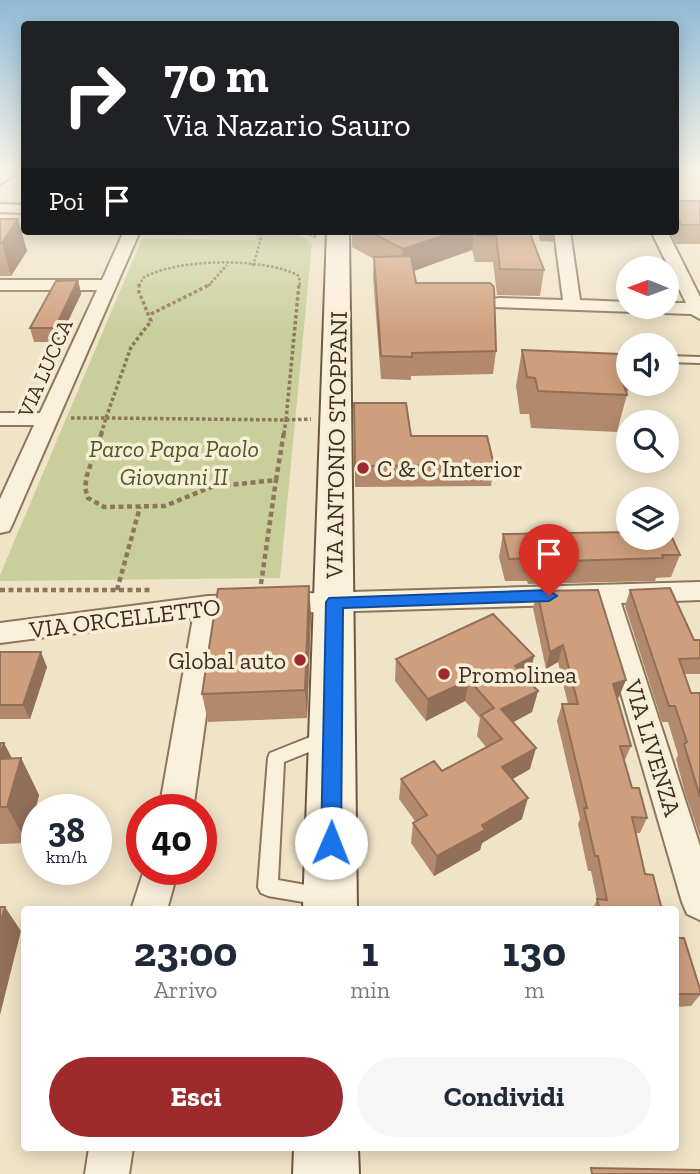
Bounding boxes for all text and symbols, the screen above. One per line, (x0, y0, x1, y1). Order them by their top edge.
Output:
text: 70 m (164, 46, 269, 105)
icon: right (49, 49, 140, 140)
text: Via Nazario Sauro (164, 106, 411, 144)
icon: arrive (98, 182, 136, 220)
text: Poi (49, 185, 84, 217)
north arrow (616, 256, 679, 318)
map controls (616, 256, 679, 550)
street label: VIA ANTONIO STOPPANI (319, 311, 353, 580)
street label: VIA LUCCA (12, 315, 78, 422)
button: sound (616, 333, 679, 396)
button: search (616, 410, 679, 473)
park label: Parco Papa Paolo Giovanni II (89, 434, 259, 491)
place label: C & C Interior (377, 454, 523, 483)
marker: C & C Interior (355, 460, 371, 476)
button: layers (616, 487, 679, 550)
pin (519, 524, 579, 596)
icon: arrive (530, 535, 568, 573)
street label: VIA ORCELLETTO (27, 592, 222, 644)
place label: Global auto (168, 646, 286, 675)
marker: Global auto (292, 652, 308, 668)
place label: Promolinea (458, 660, 577, 689)
marker: Promolinea (436, 666, 452, 682)
street label: VIA LIVENZA (618, 675, 688, 820)
speed limit sign: 40 (126, 794, 217, 885)
position arrow (294, 806, 368, 880)
text: 38 (48, 809, 85, 851)
text: km/h (46, 846, 87, 868)
text: 23:00 (134, 926, 238, 977)
text: 1 (362, 926, 379, 977)
text: 130 (503, 926, 566, 977)
text: Arrivo (154, 976, 217, 1004)
text: min (350, 976, 390, 1004)
text: m (524, 976, 544, 1004)
button: Esci (49, 1057, 343, 1137)
button: Condividi (357, 1057, 651, 1137)

